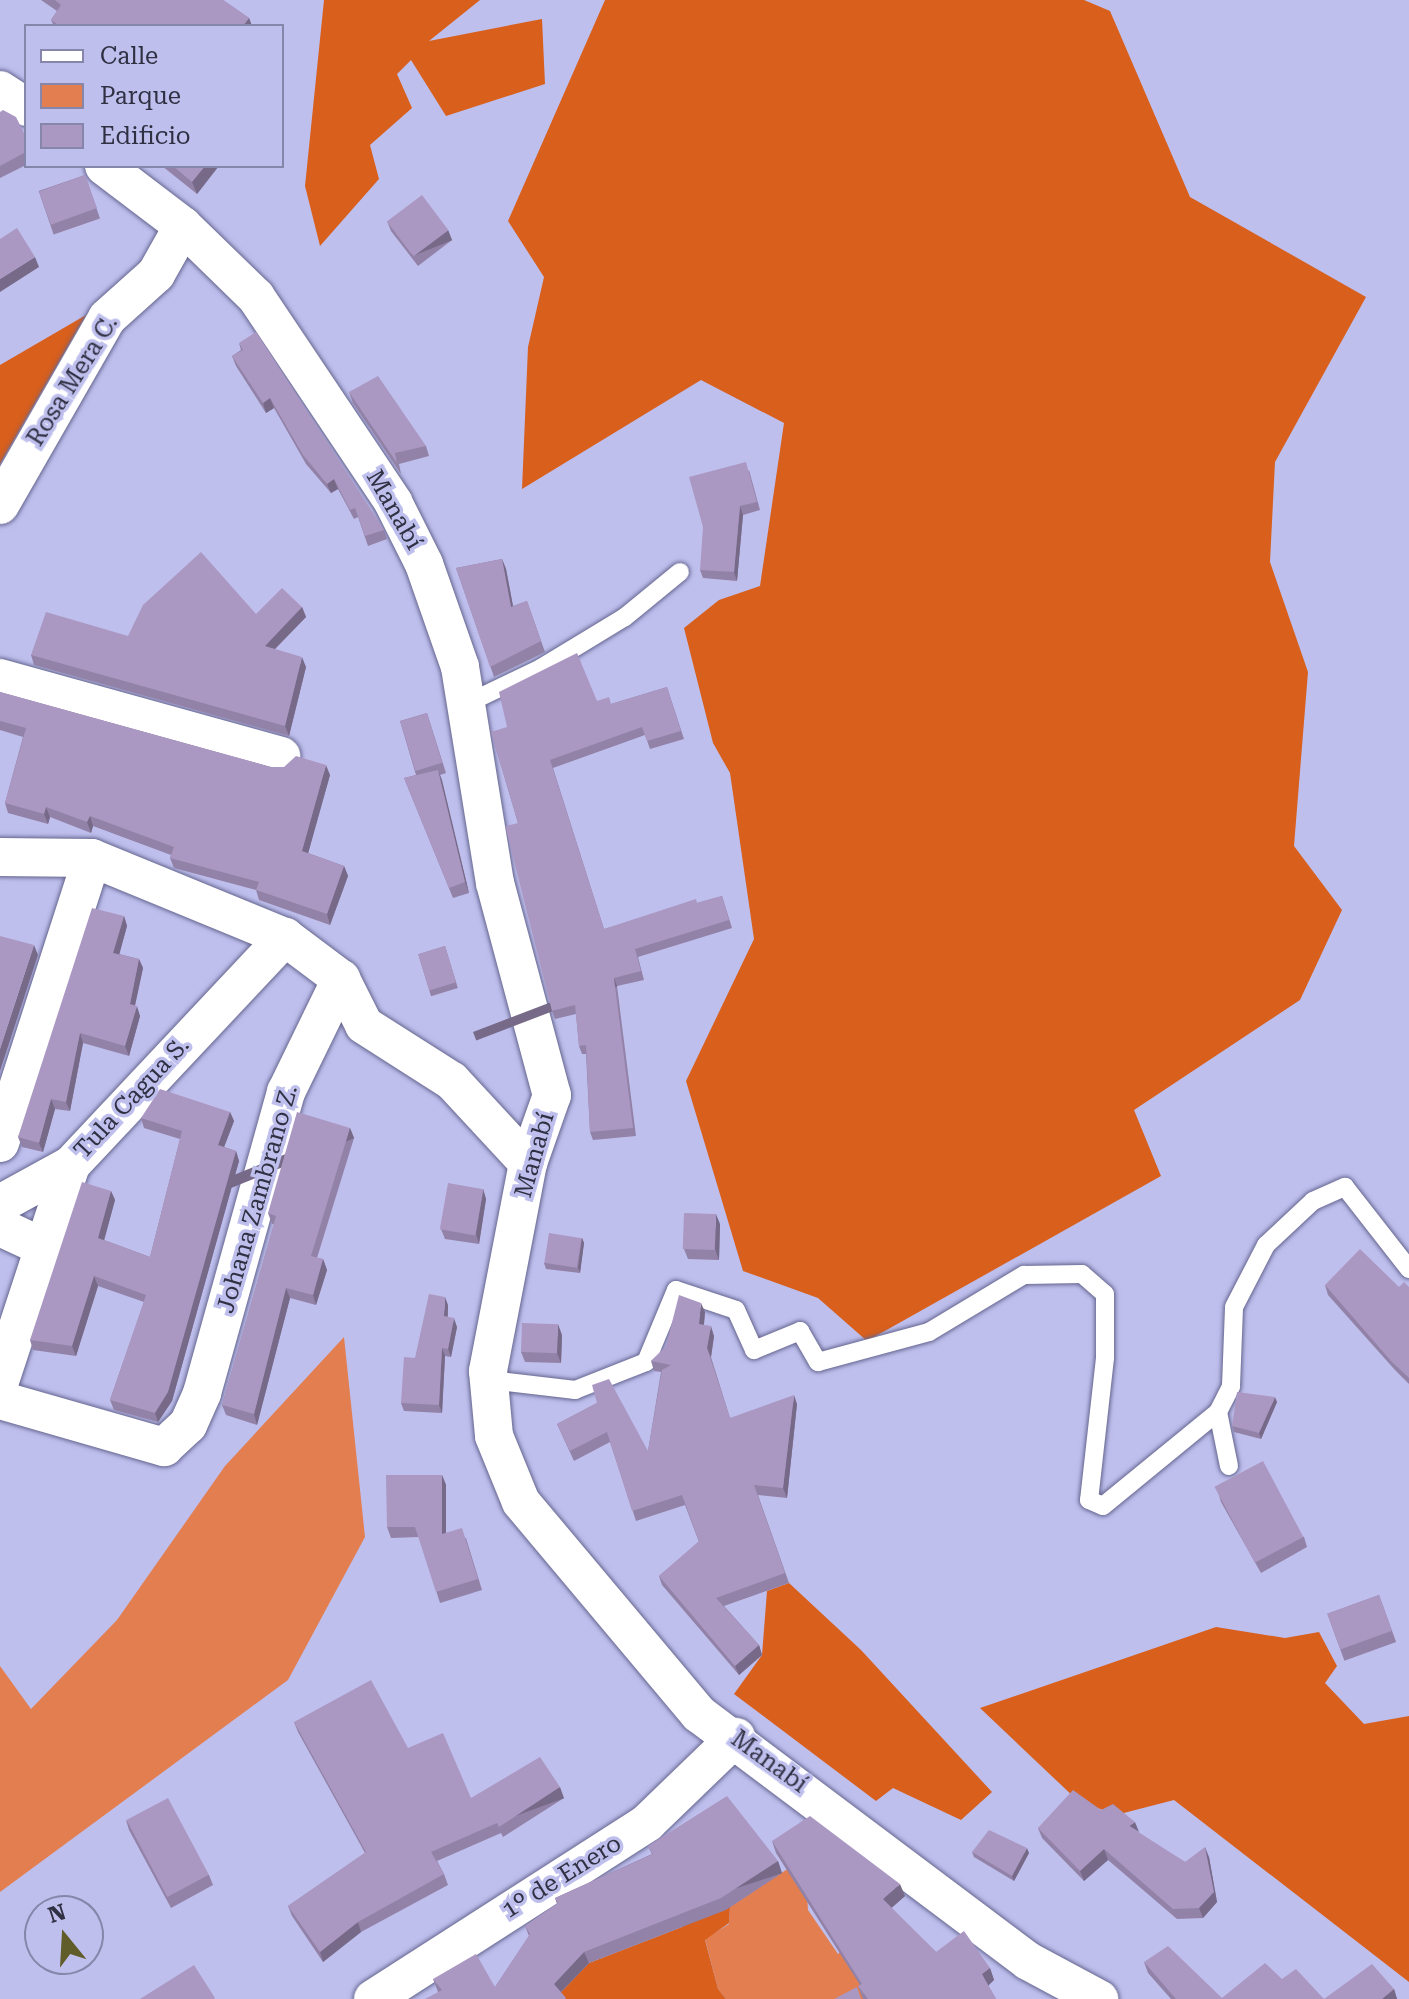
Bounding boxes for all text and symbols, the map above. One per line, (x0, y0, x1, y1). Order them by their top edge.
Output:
legend (24, 24, 284, 168)
text: Calle (100, 42, 158, 70)
text: Parque (100, 82, 181, 110)
text: Edificio (100, 122, 191, 150)
street label: Rosa Mera C. (21, 310, 125, 452)
street label: Manabí (360, 465, 428, 555)
street label: Tula Cagua S. (68, 1031, 196, 1165)
street label: Johana Zambrano Z. (212, 1082, 304, 1316)
street label: Manabí (509, 1109, 561, 1201)
street label: Manabí (725, 1725, 813, 1799)
street label: 1º de Enero (497, 1829, 627, 1925)
north arrow (24, 1895, 104, 1975)
text: N (45, 1899, 69, 1928)

